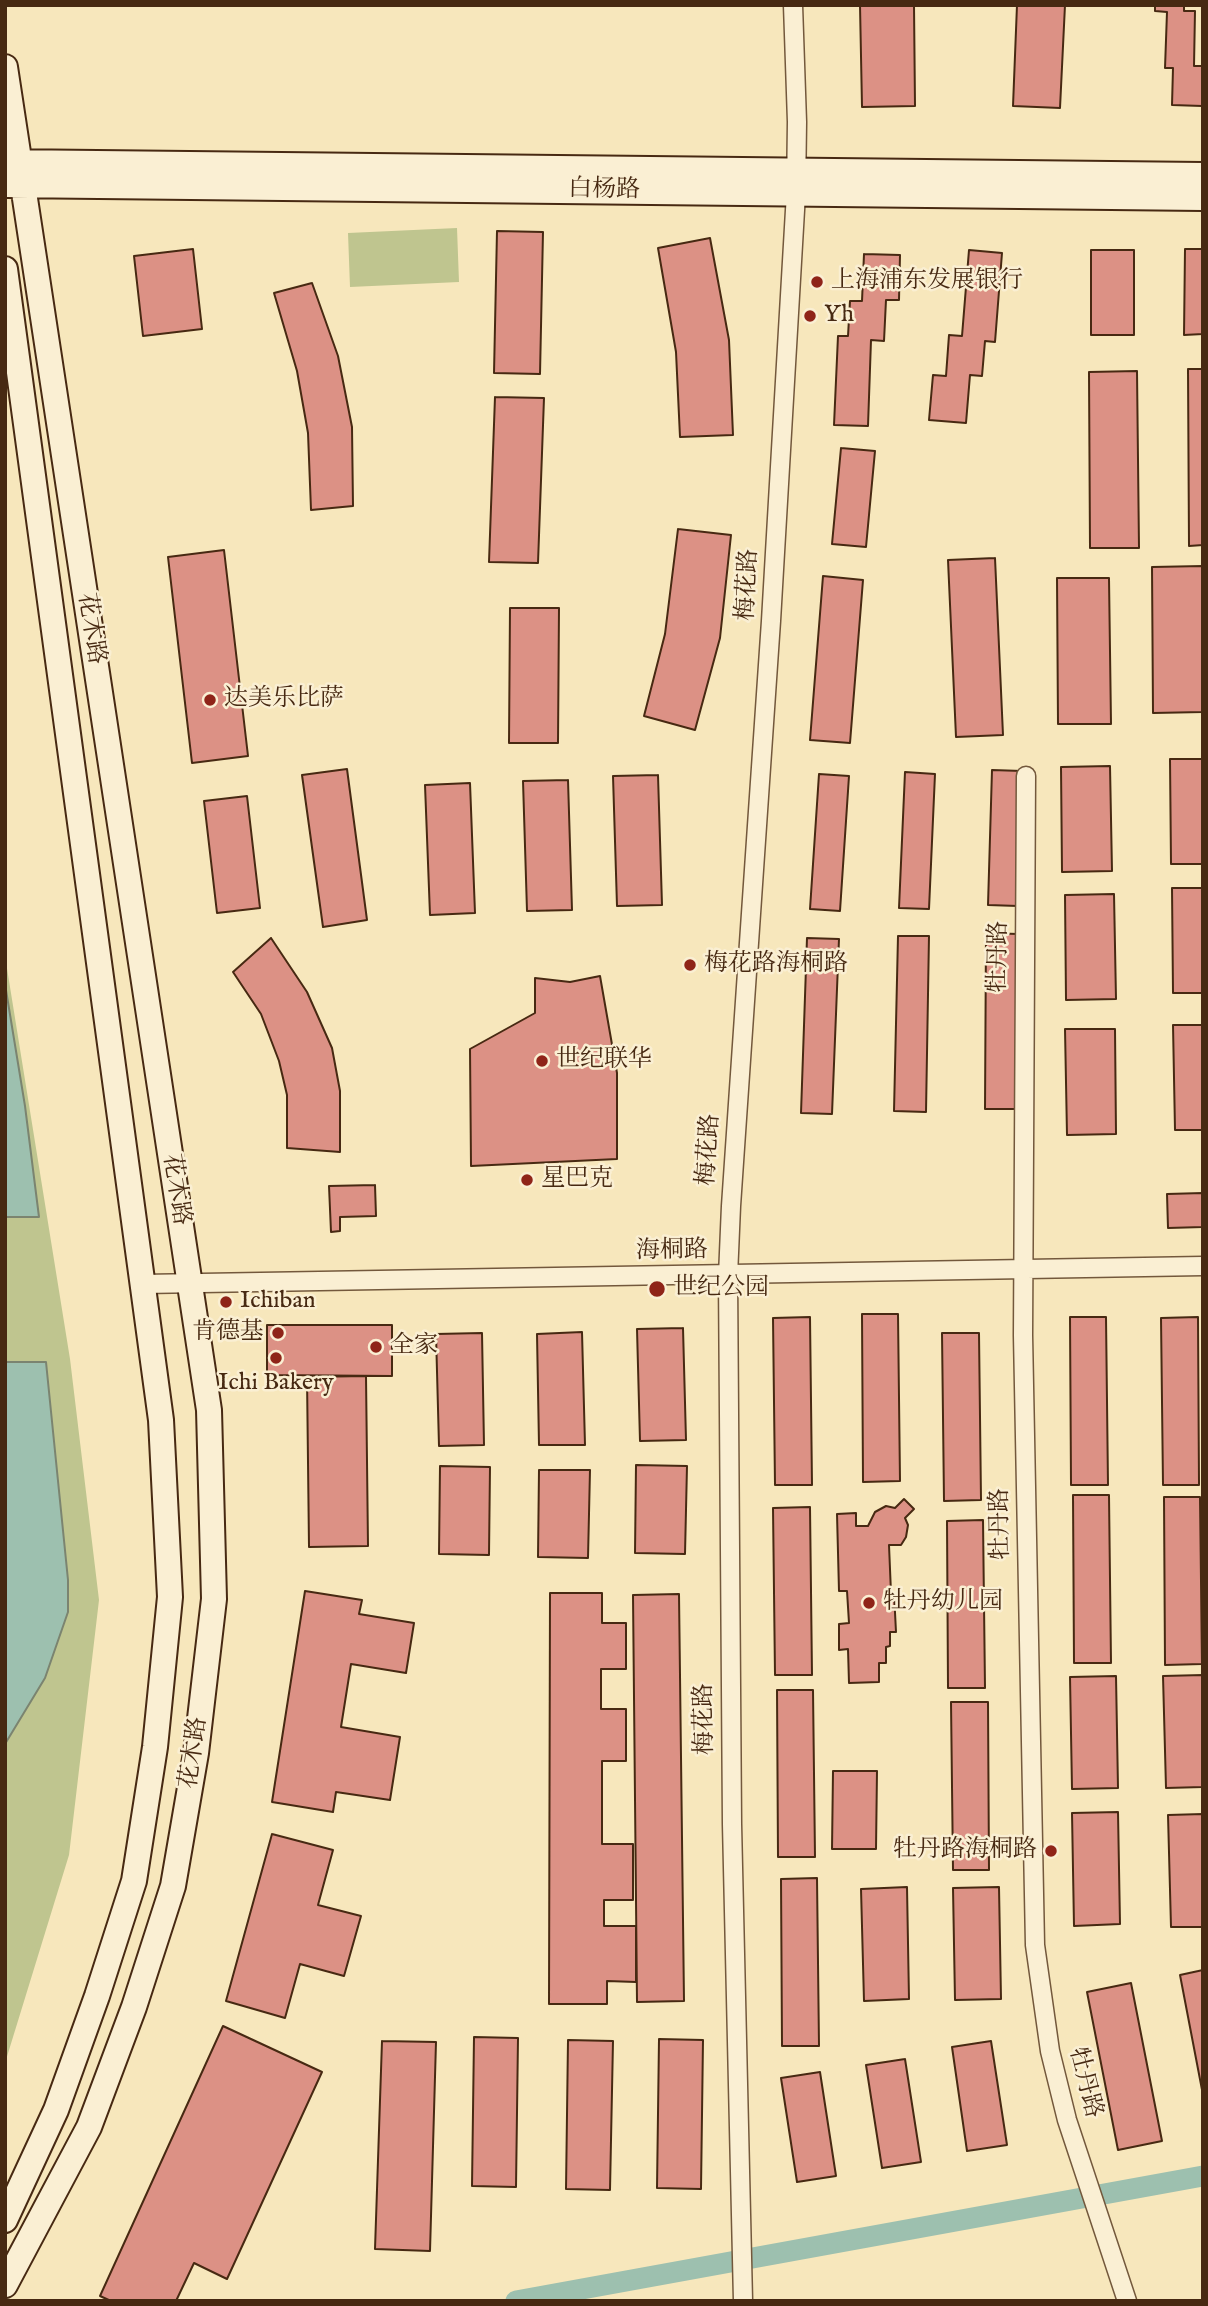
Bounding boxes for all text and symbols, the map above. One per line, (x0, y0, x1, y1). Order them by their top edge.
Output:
street label: 白杨路 (568, 176, 640, 206)
place label: 上海浦东发展银行 (831, 268, 1023, 296)
marker: 上海浦东发展银行 (809, 274, 825, 290)
place label: Yh (824, 302, 854, 330)
marker: Yh (802, 308, 818, 324)
street label: 梅花路 (733, 548, 765, 622)
street label: 花木路 (70, 591, 110, 667)
place label: 达美乐比萨 (224, 686, 344, 714)
marker: 达美乐比萨 (202, 692, 218, 708)
street label: 牡丹路 (985, 921, 1015, 993)
place label: 梅花路海桐路 (704, 951, 848, 979)
marker: 梅花路海桐路 (682, 957, 698, 973)
place label: 世纪联华 (556, 1047, 652, 1075)
marker: 世纪联华 (534, 1053, 550, 1069)
street label: 梅花路 (693, 1113, 727, 1187)
street label: 花木路 (155, 1152, 195, 1228)
place label: 星巴克 (541, 1166, 613, 1194)
marker: 星巴克 (519, 1172, 535, 1188)
street label: 海桐路 (636, 1237, 708, 1267)
place label: 世纪公园 (673, 1275, 769, 1303)
marker: 世纪公园 (647, 1279, 667, 1299)
place label: Ichiban (240, 1288, 316, 1316)
marker: Ichiban (218, 1294, 234, 1310)
place label: 肯德基 (192, 1319, 264, 1347)
marker: 肯德基 (270, 1325, 286, 1341)
place label: 全家 (390, 1333, 438, 1361)
marker: 全家 (368, 1339, 384, 1355)
marker: Ichi Bakery (268, 1350, 284, 1366)
place label: Ichi Bakery (218, 1370, 334, 1398)
street label: 牡丹路 (987, 1488, 1017, 1560)
place label: 牡丹幼儿园 (883, 1589, 1003, 1617)
marker: 牡丹幼儿园 (861, 1595, 877, 1611)
street label: 梅花路 (691, 1683, 721, 1755)
street label: 花木路 (176, 1715, 214, 1791)
place label: 牡丹路海桐路 (893, 1837, 1037, 1865)
marker: 牡丹路海桐路 (1043, 1843, 1059, 1859)
street label: 牡丹路 (1061, 2045, 1107, 2121)

